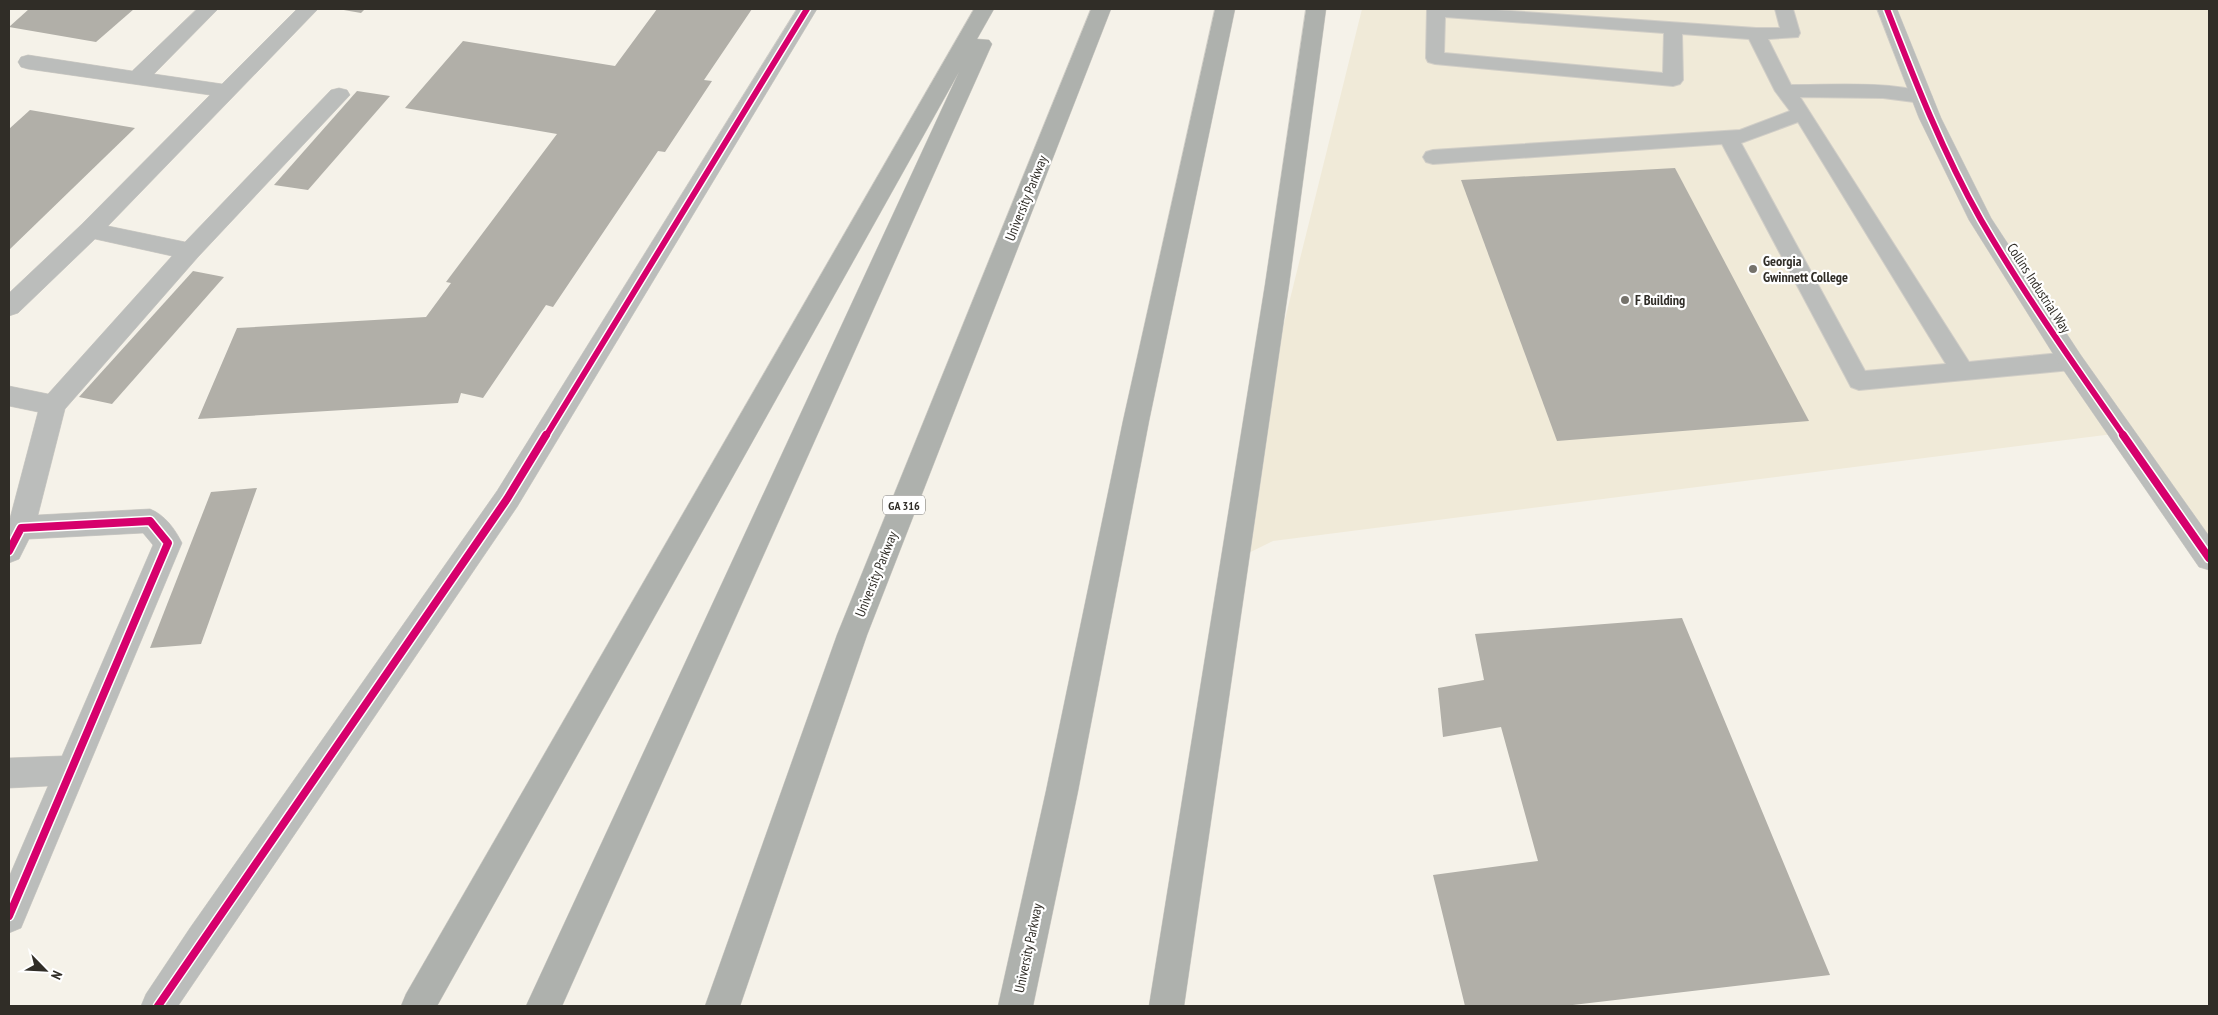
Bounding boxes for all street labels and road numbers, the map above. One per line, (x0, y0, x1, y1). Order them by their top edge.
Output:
street label: University Parkway (1001, 152, 1052, 243)
street label: Collins Industrial Way (2003, 240, 2075, 337)
road number: GA 316 (883, 496, 925, 514)
street label: University Parkway (851, 528, 902, 619)
street label: University Parkway (1010, 901, 1046, 994)

